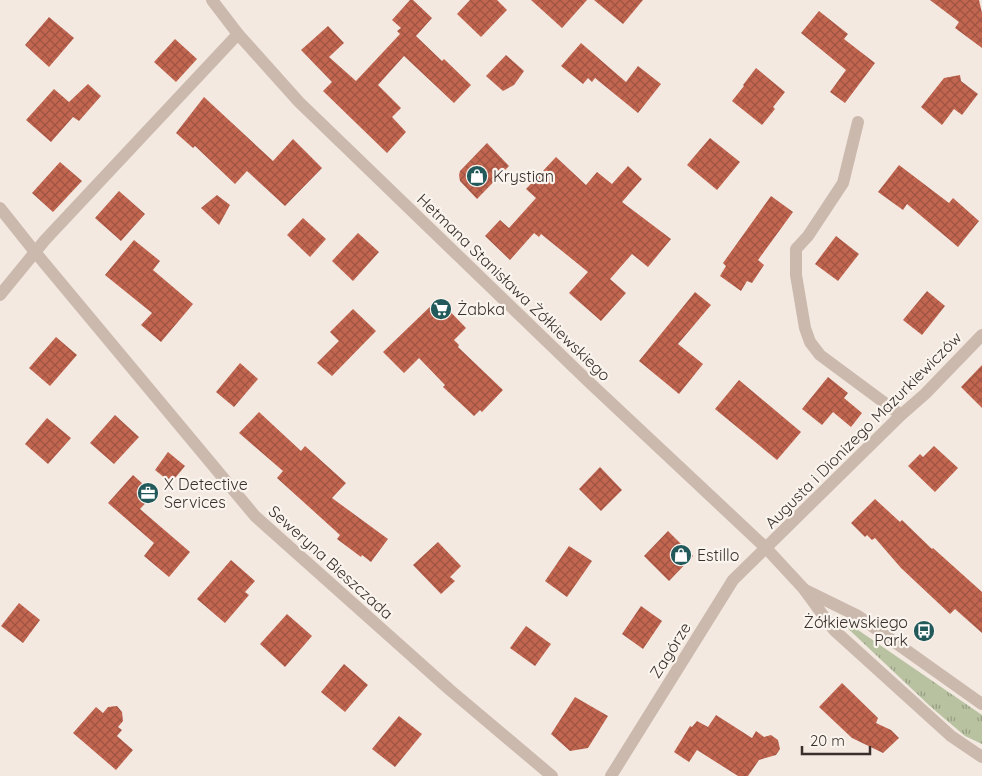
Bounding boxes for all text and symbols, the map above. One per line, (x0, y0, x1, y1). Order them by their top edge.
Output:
shop icon: Krystian (465, 164, 489, 188)
place label: Krystian (493, 166, 554, 186)
street label: Hetmana Stanisława Żółkiewskiego (413, 189, 615, 385)
supermarket icon: Żabka (429, 297, 453, 321)
place label: Żabka (457, 299, 505, 319)
street label: Augusta i Dionizego Mazurkiewiczów (760, 327, 966, 533)
place label: X Detective Services (164, 474, 248, 512)
office icon: X Detective Services (136, 481, 160, 505)
street label: Seweryna Bieszczada (265, 501, 397, 623)
shop icon: Estillo (669, 543, 693, 567)
place label: Estillo (697, 545, 739, 565)
place label: Żółkiewskiego Park (804, 612, 908, 650)
street label: Zagórze (645, 618, 695, 682)
bus stop icon: Żółkiewskiego Park (912, 619, 936, 643)
scale bar (802, 724, 870, 756)
text: 20 m (810, 731, 845, 750)

